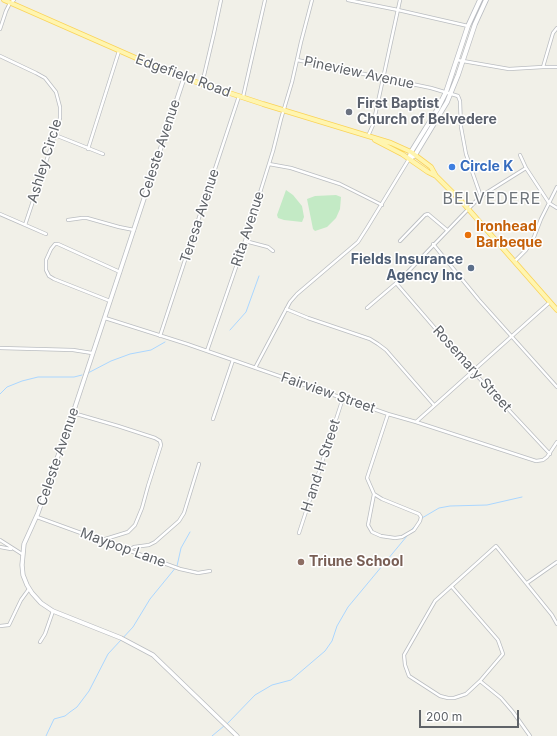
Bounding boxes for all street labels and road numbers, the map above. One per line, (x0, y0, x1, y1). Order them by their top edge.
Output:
street label: Edgefield Road (133, 51, 233, 101)
street label: Pineview Avenue (302, 53, 416, 93)
street label: Celeste Avenue (136, 97, 184, 201)
street label: Ashley Circle (24, 117, 66, 205)
street label: Teresa Avenue (177, 167, 223, 265)
street label: Rita Avenue (228, 189, 268, 269)
street label: Rosemary Street (429, 323, 515, 415)
street label: Fairview Street (279, 369, 377, 417)
street label: Celeste Avenue (33, 406, 83, 508)
street label: H and H Street (298, 417, 344, 515)
street label: Maypop Lane (78, 525, 168, 571)

